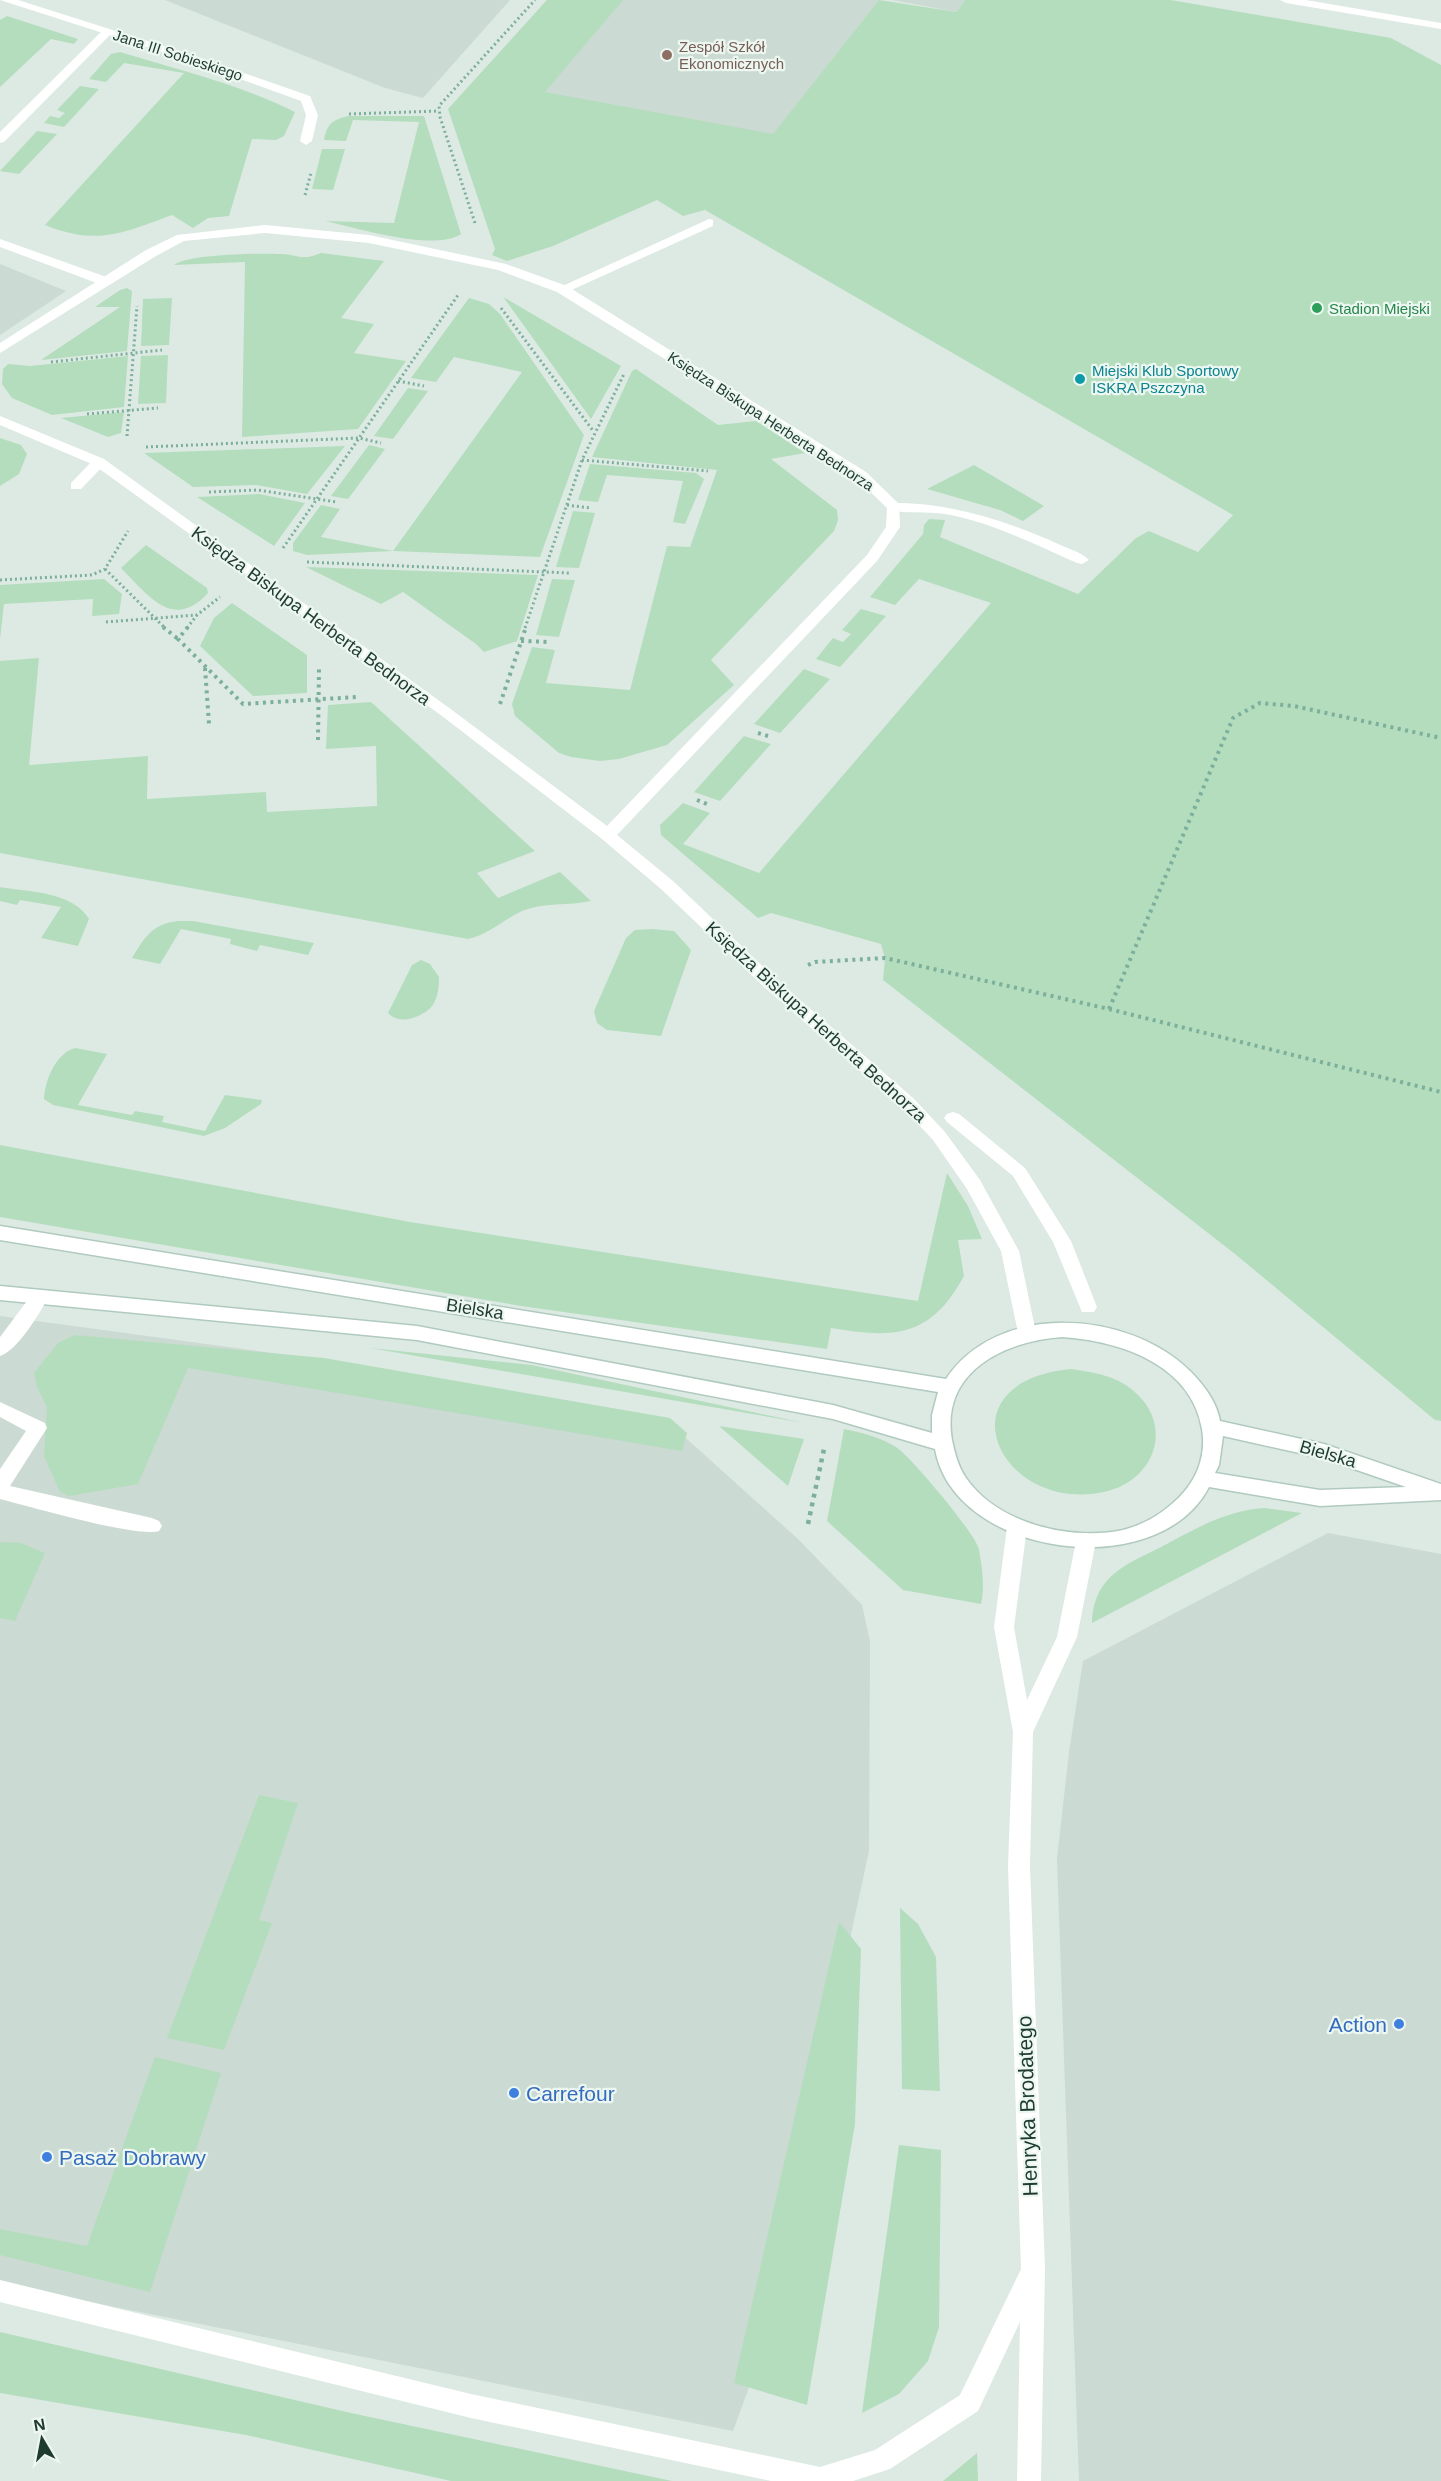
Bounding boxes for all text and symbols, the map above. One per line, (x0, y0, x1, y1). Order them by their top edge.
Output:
street label: Jana III Sobieskiego (111, 26, 245, 84)
place label: Zespół Szkół Ekonomicznych (679, 38, 784, 72)
marker: Zespół Szkół Ekonomicznych (660, 48, 674, 62)
place label: Stadion Miejski (1329, 300, 1430, 317)
marker: Stadion Miejski (1310, 301, 1324, 315)
street label: Księdza Biskupa Herberta Bednorza (665, 348, 878, 494)
place label: Miejski Klub Sportowy ISKRA Pszczyna (1092, 362, 1239, 396)
marker: Miejski Klub Sportowy ISKRA Pszczyna (1073, 372, 1087, 386)
street label: Księdza Biskupa Herberta Bednorza (188, 523, 435, 710)
street label: Księdza Biskupa Herberta Bednorza (701, 917, 931, 1127)
street label: Bielska (445, 1295, 506, 1324)
street label: Bielska (1297, 1436, 1360, 1472)
place label: Action (1329, 2013, 1387, 2036)
street label: Henryka Brodatego (1012, 2015, 1042, 2197)
marker: Action (1392, 2017, 1406, 2031)
place label: Carrefour (526, 2082, 615, 2105)
marker: Carrefour (507, 2086, 521, 2100)
place label: Pasaż Dobrawy (59, 2146, 207, 2169)
marker: Pasaż Dobrawy (40, 2150, 54, 2164)
north arrow (12, 2409, 72, 2469)
text: N (32, 2415, 47, 2434)

